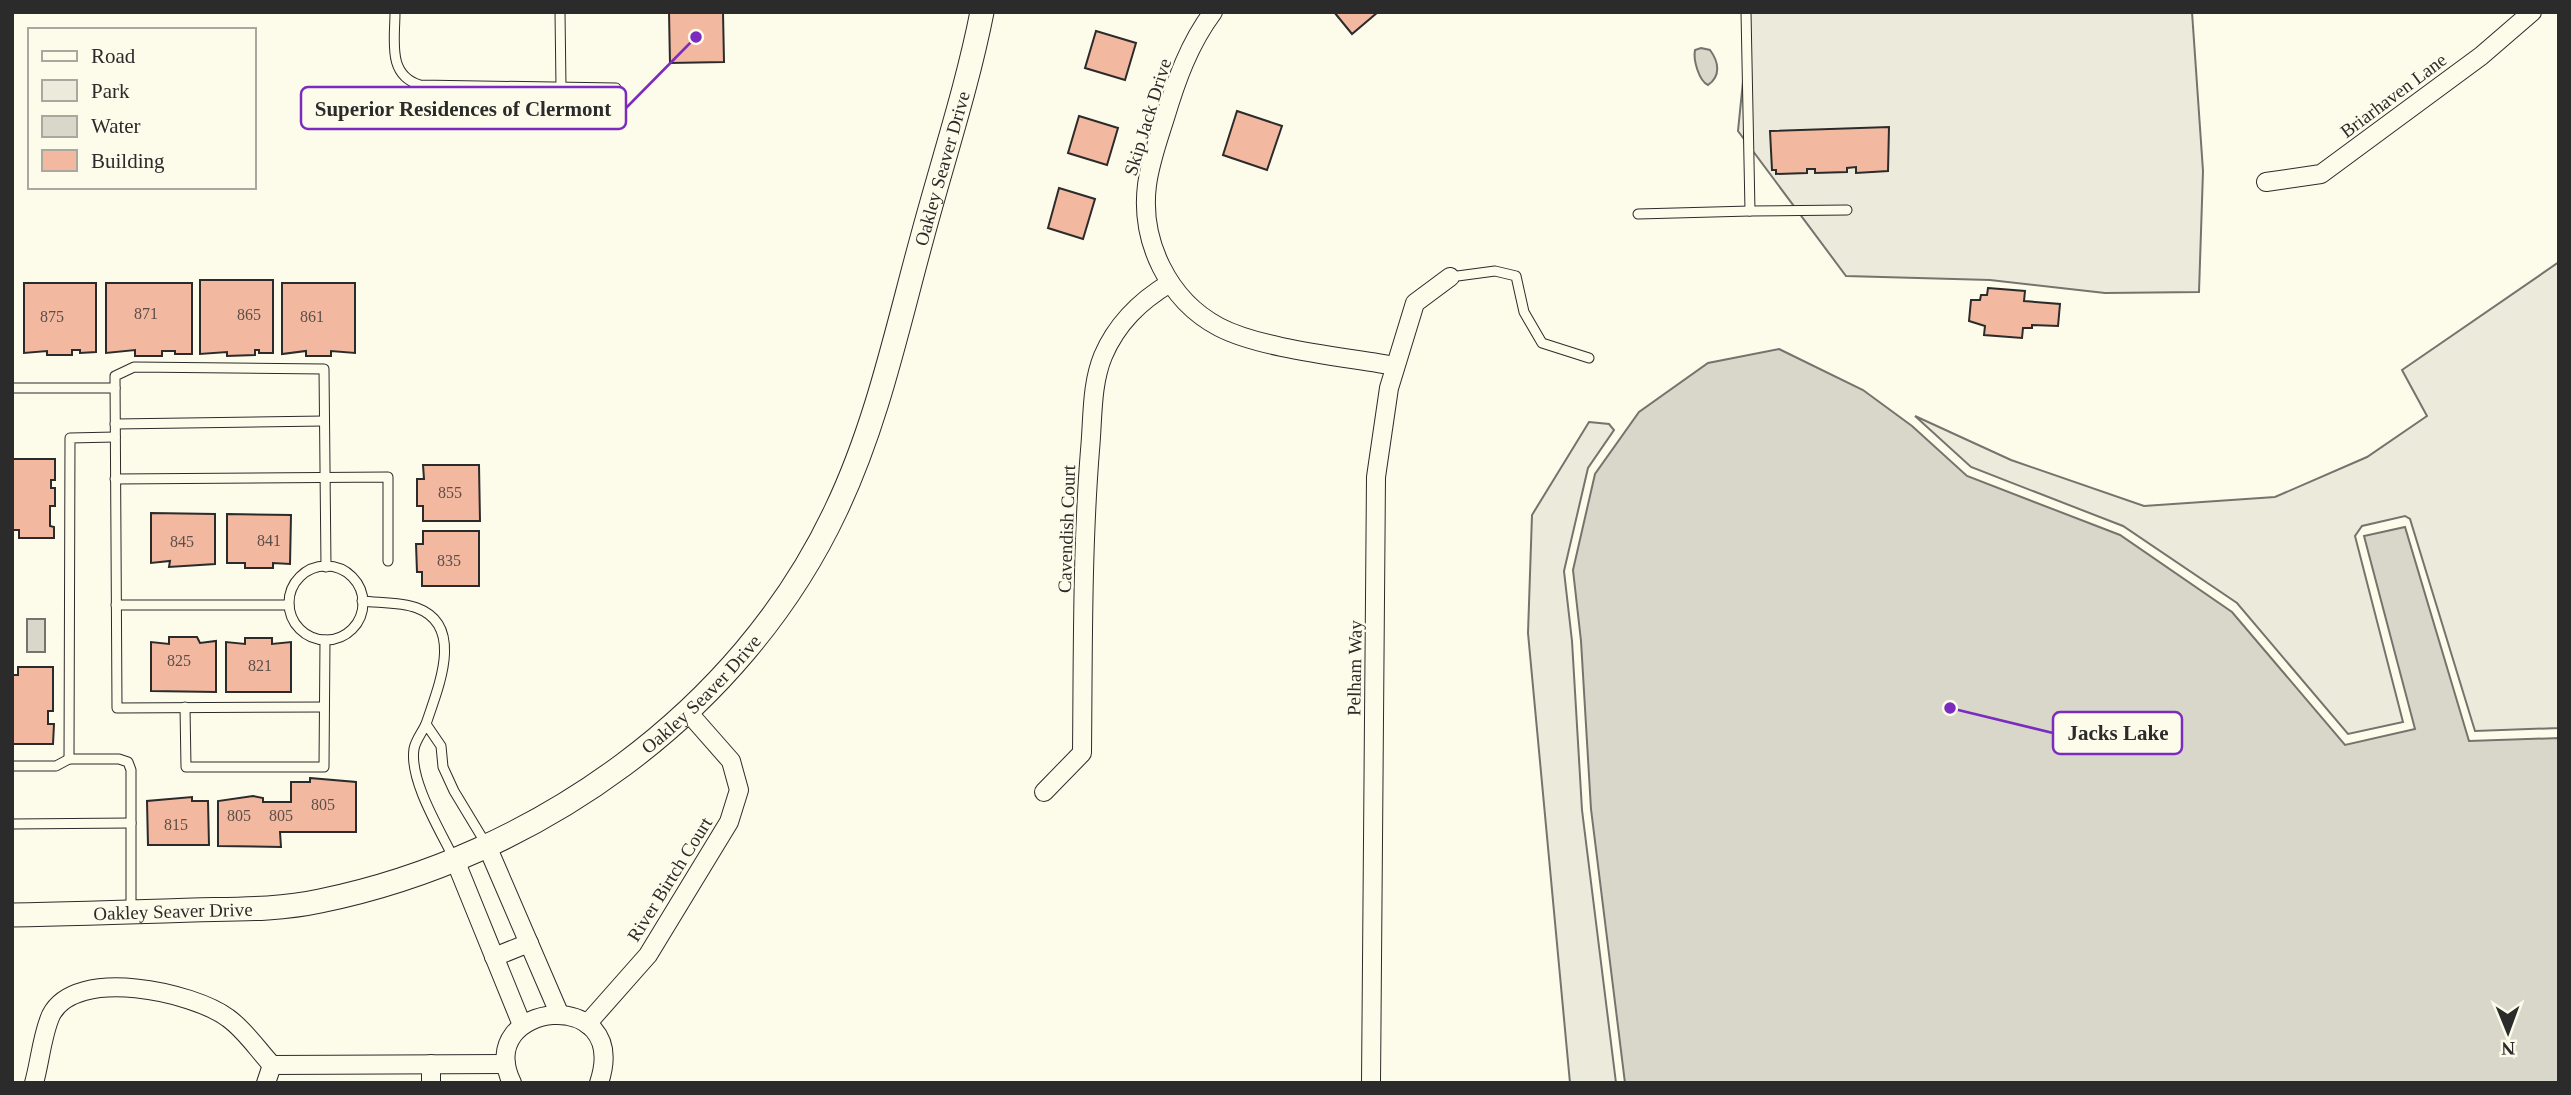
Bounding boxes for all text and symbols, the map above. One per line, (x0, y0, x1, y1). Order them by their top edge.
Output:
legend (28, 28, 256, 189)
text: Road (91, 44, 136, 68)
street label: Briarhaven Lane (2336, 49, 2450, 142)
street label: Skip Jack Drive (1120, 56, 1175, 178)
text: Park (91, 79, 130, 103)
callout: Superior Residences of Clermont (301, 87, 626, 129)
street label: Oakley Seaver Drive (910, 89, 974, 248)
text: Superior Residences of Clermont (315, 97, 611, 121)
text: Water (91, 114, 141, 138)
text: Building (91, 149, 165, 173)
house number: 871 (134, 305, 158, 322)
house number: 865 (237, 306, 261, 323)
house number: 875 (40, 308, 64, 325)
house number: 861 (300, 308, 324, 325)
street label: Cavendish Court (1054, 464, 1079, 593)
house number: 855 (438, 484, 462, 501)
house number: 841 (257, 532, 281, 549)
house number: 845 (170, 533, 194, 550)
house number: 835 (437, 552, 461, 569)
street label: Pelham Way (1343, 619, 1366, 716)
street label: Oakley Seaver Drive (637, 631, 765, 758)
house number: 825 (167, 652, 191, 669)
house number: 821 (248, 657, 272, 674)
callout: Jacks Lake (2053, 712, 2182, 754)
text: Jacks Lake (2068, 721, 2168, 745)
house number: 805 (311, 796, 335, 813)
house number: 805 (227, 807, 251, 824)
house number: 805 (269, 807, 293, 824)
street label: River Birtch Court (623, 813, 716, 945)
house number: 815 (164, 816, 188, 833)
street label: Oakley Seaver Drive (93, 899, 253, 924)
north arrow (2473, 997, 2543, 1067)
text: N (2501, 1038, 2515, 1059)

